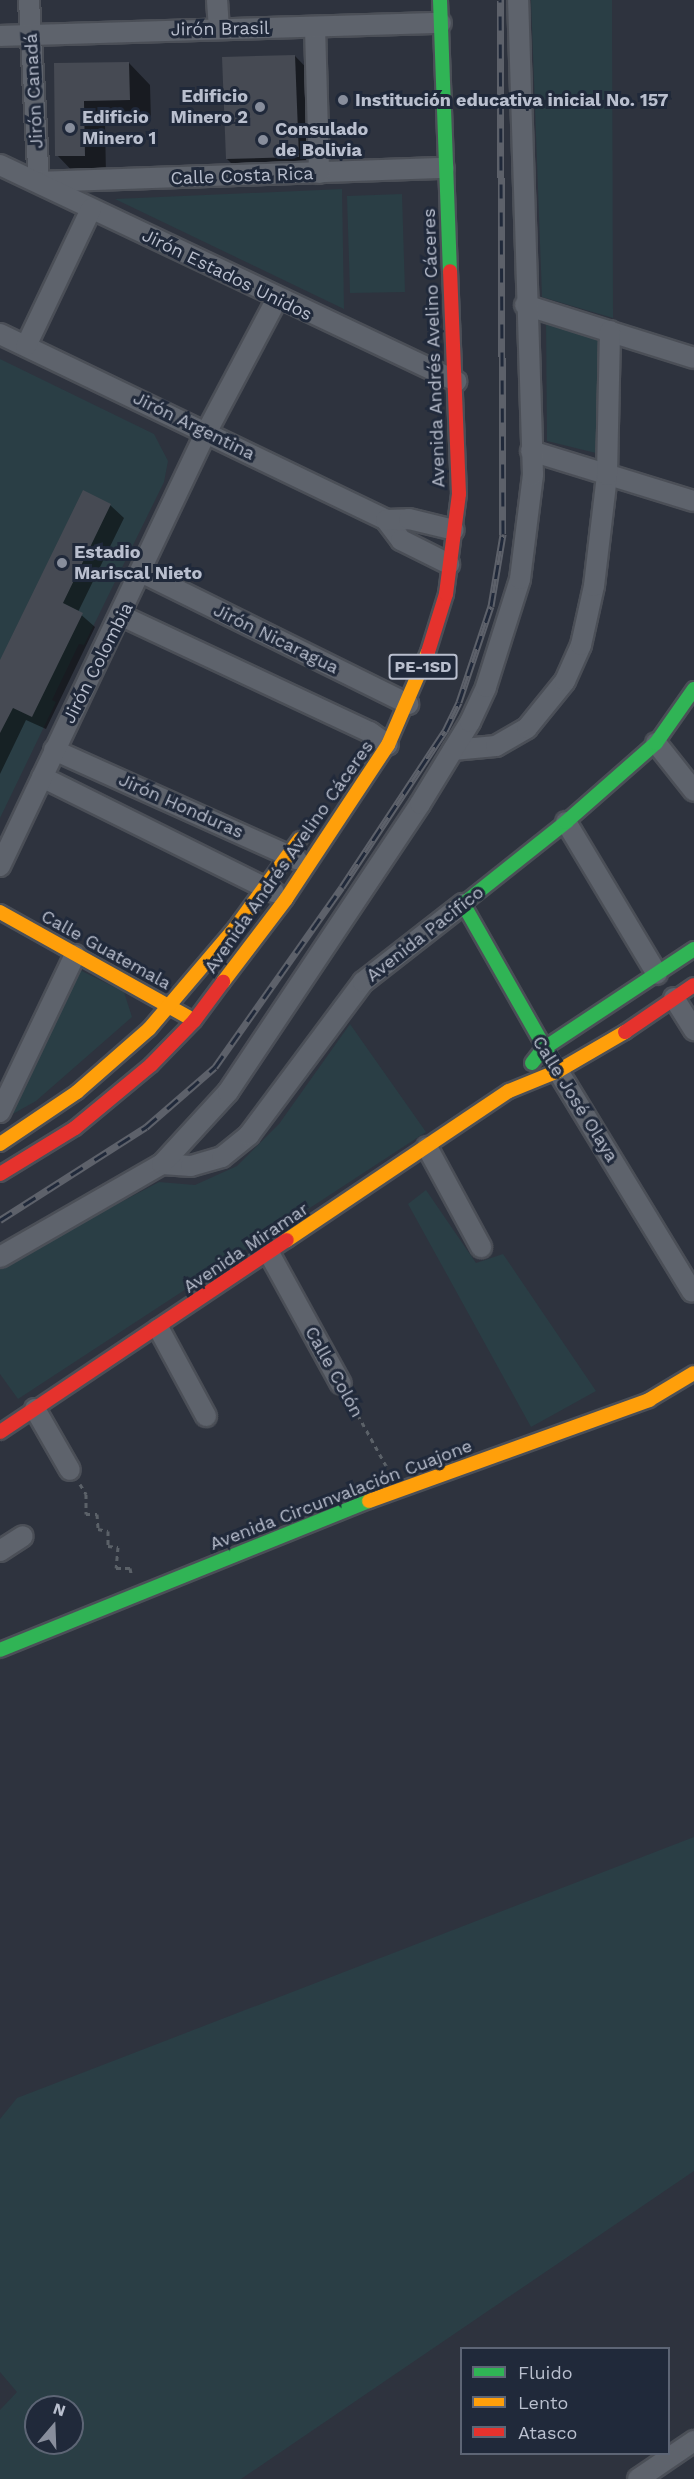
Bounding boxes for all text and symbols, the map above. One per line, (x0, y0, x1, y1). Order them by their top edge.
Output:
street label: Jirón Brasil (170, 17, 270, 41)
street label: Jirón Canadá (20, 33, 48, 149)
place label: Edificio Minero 2 (171, 86, 248, 128)
place label: Institución educativa inicial No. 157 (355, 89, 669, 111)
marker: Institución educativa inicial No. 157 (336, 93, 350, 107)
marker: Edificio Minero 2 (253, 100, 267, 114)
place label: Edificio Minero 1 (82, 107, 157, 150)
place label: Consulado de Bolivia (275, 119, 368, 162)
marker: Edificio Minero 1 (63, 121, 77, 135)
marker: Consulado de Bolivia (256, 133, 270, 147)
street label: Calle Costa Rica (170, 163, 314, 189)
street label: Avenida Andrés Avelino Cáceres (418, 207, 450, 489)
street label: Jirón Estados Unidos (138, 224, 316, 326)
street label: Jirón Argentina (129, 387, 259, 465)
place label: Estadio Mariscal Nieto (74, 542, 202, 584)
marker: Estadio Mariscal Nieto (55, 556, 69, 570)
street label: Jirón Colombia (58, 599, 138, 727)
street label: Jirón Nicaragua (210, 599, 342, 679)
road number: PE-1SD (388, 654, 458, 680)
street label: Avenida Andrés Avelino Cáceres (199, 736, 379, 978)
street label: Jirón Honduras (115, 769, 247, 843)
street label: Avenida Pacifico (362, 881, 488, 987)
street label: Calle Guatemala (37, 905, 175, 995)
street label: Calle José Olaya (527, 1032, 623, 1166)
street label: Avenida Miramar (179, 1198, 313, 1298)
street label: Calle Colón (300, 1323, 368, 1421)
street label: Avenida Circunvalación Cuajone (207, 1435, 475, 1555)
legend (460, 2347, 670, 2455)
text: Fluido (518, 2362, 572, 2383)
text: Lento (518, 2392, 568, 2413)
north arrow (24, 2395, 84, 2455)
text: N (51, 2398, 68, 2420)
text: Atasco (518, 2422, 577, 2443)

